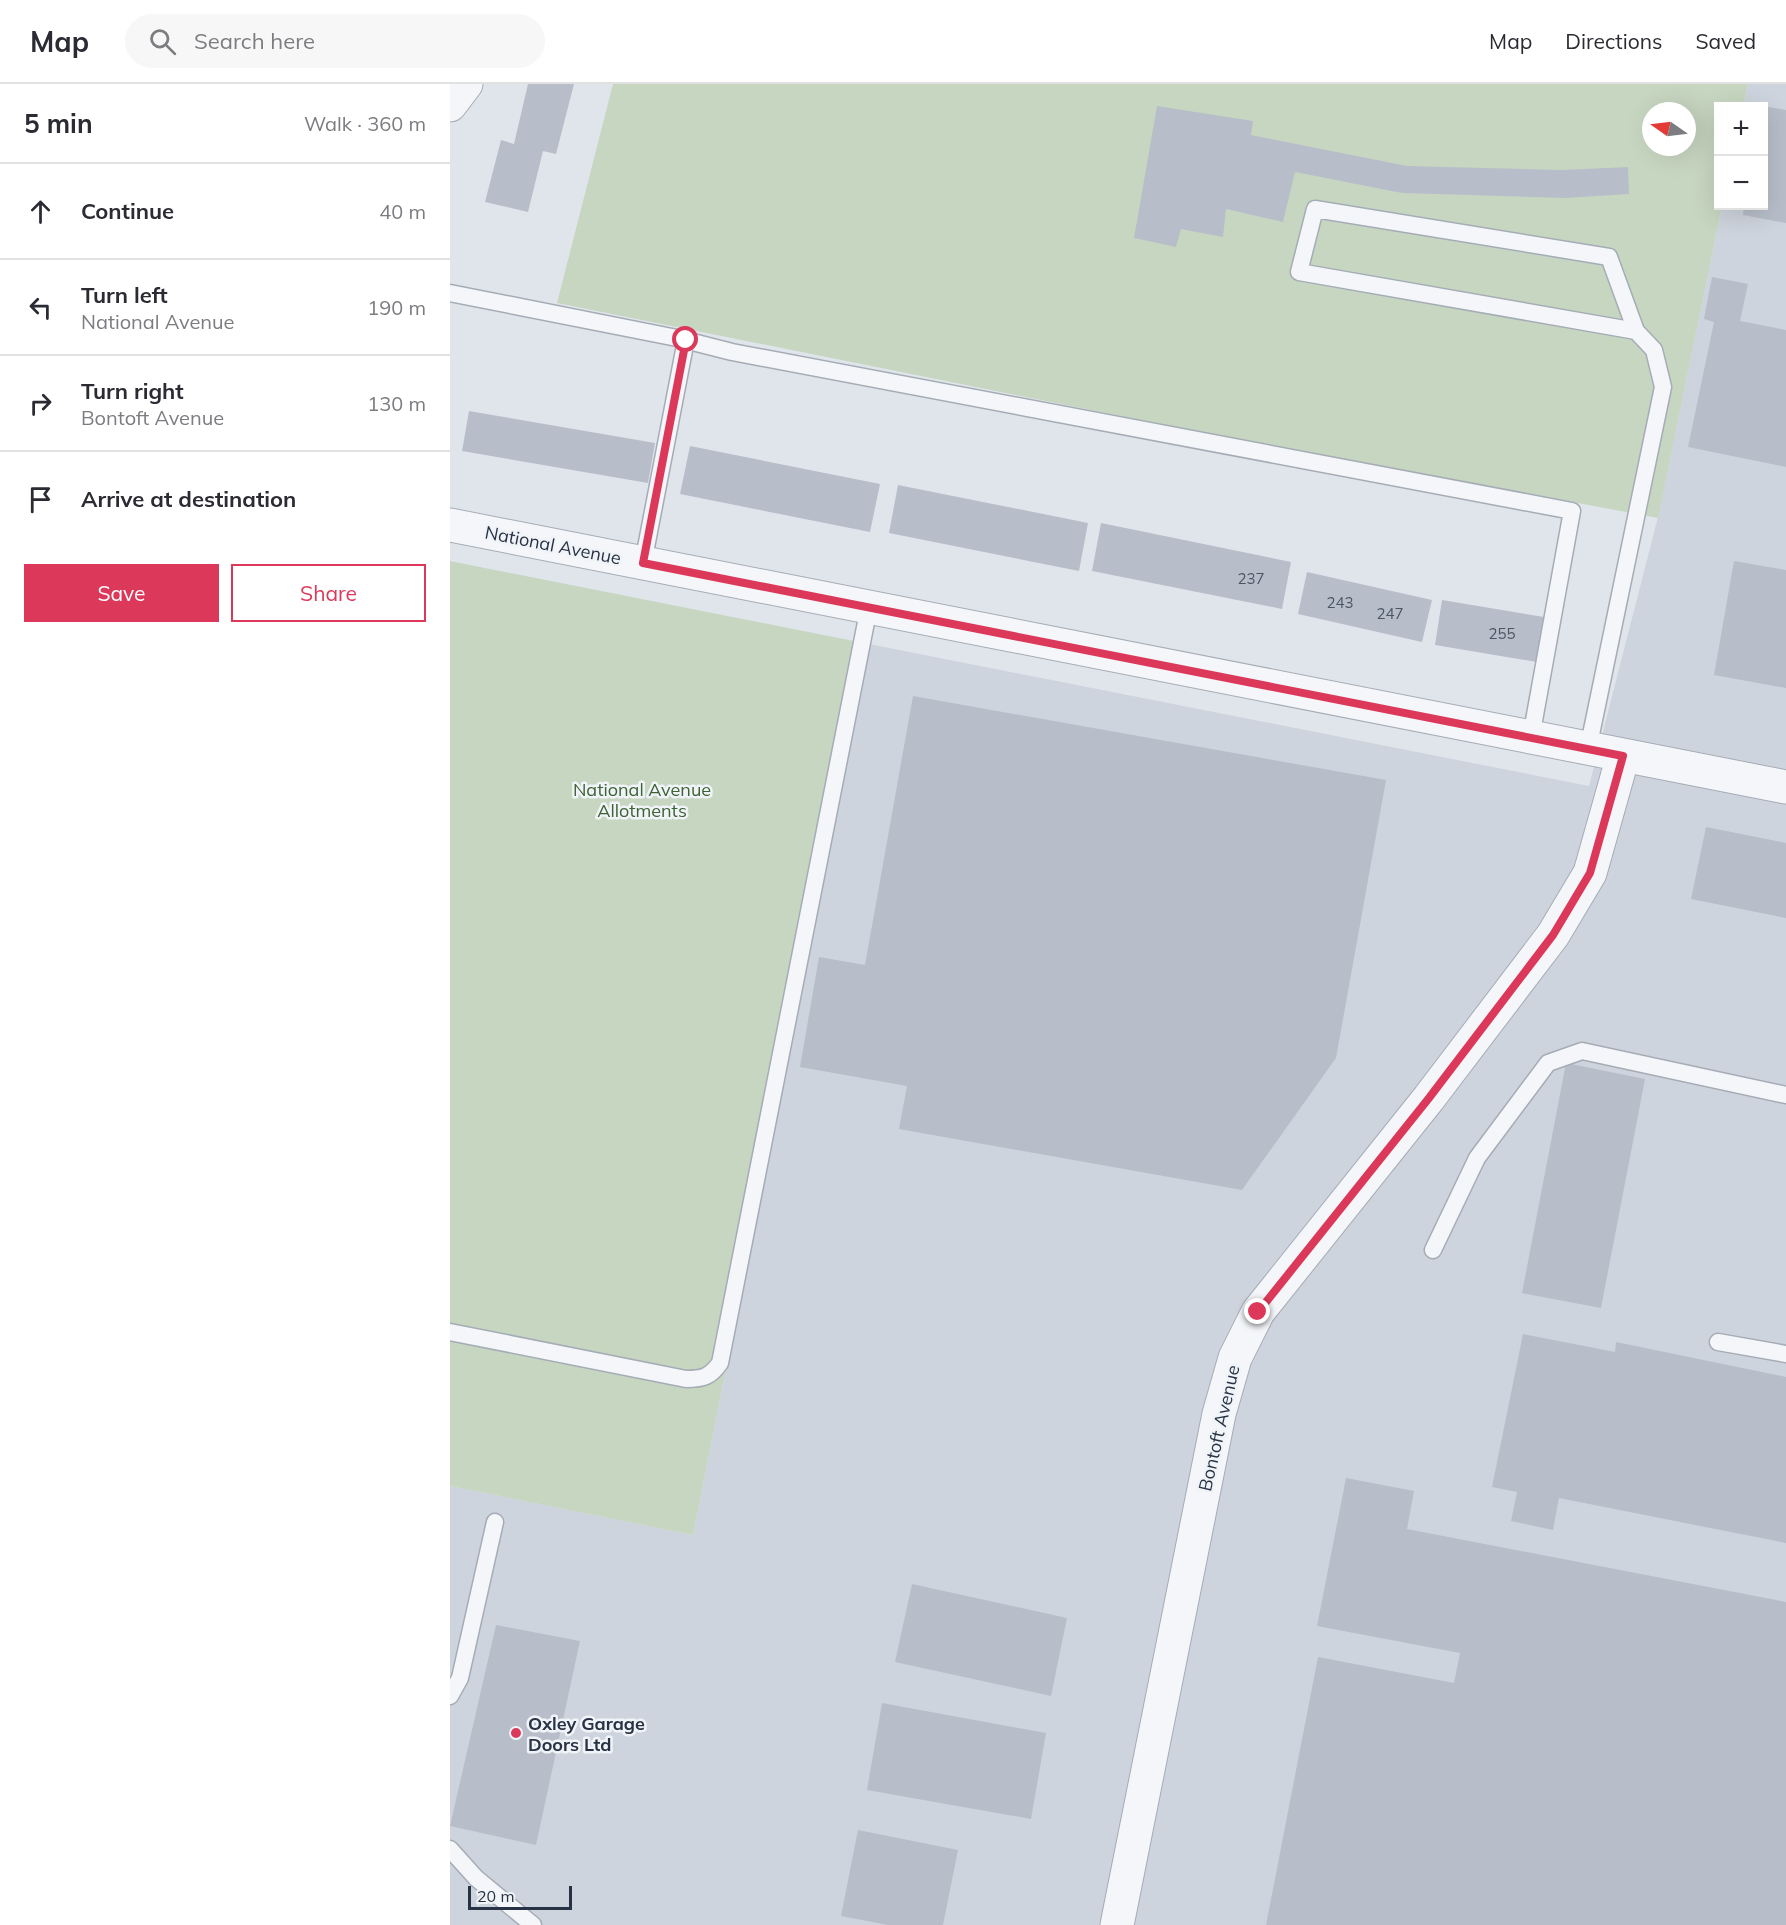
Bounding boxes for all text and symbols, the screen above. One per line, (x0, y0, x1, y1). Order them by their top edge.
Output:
search box (125, 14, 545, 68)
text: Map (30, 24, 89, 59)
icon: search (146, 25, 179, 58)
text: Search here (194, 27, 315, 55)
text: Map (1489, 28, 1532, 54)
text: Directions (1565, 28, 1662, 54)
text: Saved (1695, 28, 1756, 54)
north arrow (1642, 102, 1696, 156)
map controls (1714, 102, 1768, 210)
button: + (1714, 102, 1768, 156)
text: 5 min (24, 107, 93, 140)
text: Walk · 360 m (304, 111, 426, 136)
button: − (1714, 156, 1768, 210)
icon: ahead (24, 195, 57, 228)
text: Continue (81, 197, 174, 225)
text: 40 m (379, 199, 426, 224)
text: Turn left (81, 281, 168, 309)
icon: left (24, 291, 57, 324)
text: 190 m (367, 295, 426, 320)
text: National Avenue (81, 309, 235, 334)
route start (672, 326, 698, 352)
text: Turn right (81, 377, 184, 405)
icon: right (24, 387, 57, 420)
text: 130 m (367, 391, 426, 416)
text: Bontoft Avenue (81, 405, 224, 430)
icon: arrive (24, 483, 57, 516)
text: Arrive at destination (81, 485, 296, 513)
street label: National Avenue (483, 521, 623, 569)
button: Save (24, 564, 219, 622)
button: Share (231, 564, 426, 622)
house number: 237 (1237, 569, 1265, 588)
house number: 243 (1326, 593, 1354, 612)
house number: 247 (1376, 604, 1404, 623)
house number: 255 (1488, 624, 1516, 643)
park label: National Avenue Allotments (573, 778, 711, 822)
route end (1244, 1298, 1270, 1324)
street label: Bontoft Avenue (1193, 1363, 1245, 1493)
place label: Oxley Garage Doors Ltd (528, 1712, 645, 1756)
marker: Oxley Garage Doors Ltd (509, 1726, 523, 1740)
scale bar (468, 1883, 572, 1910)
text: 20 m (477, 1886, 514, 1906)

